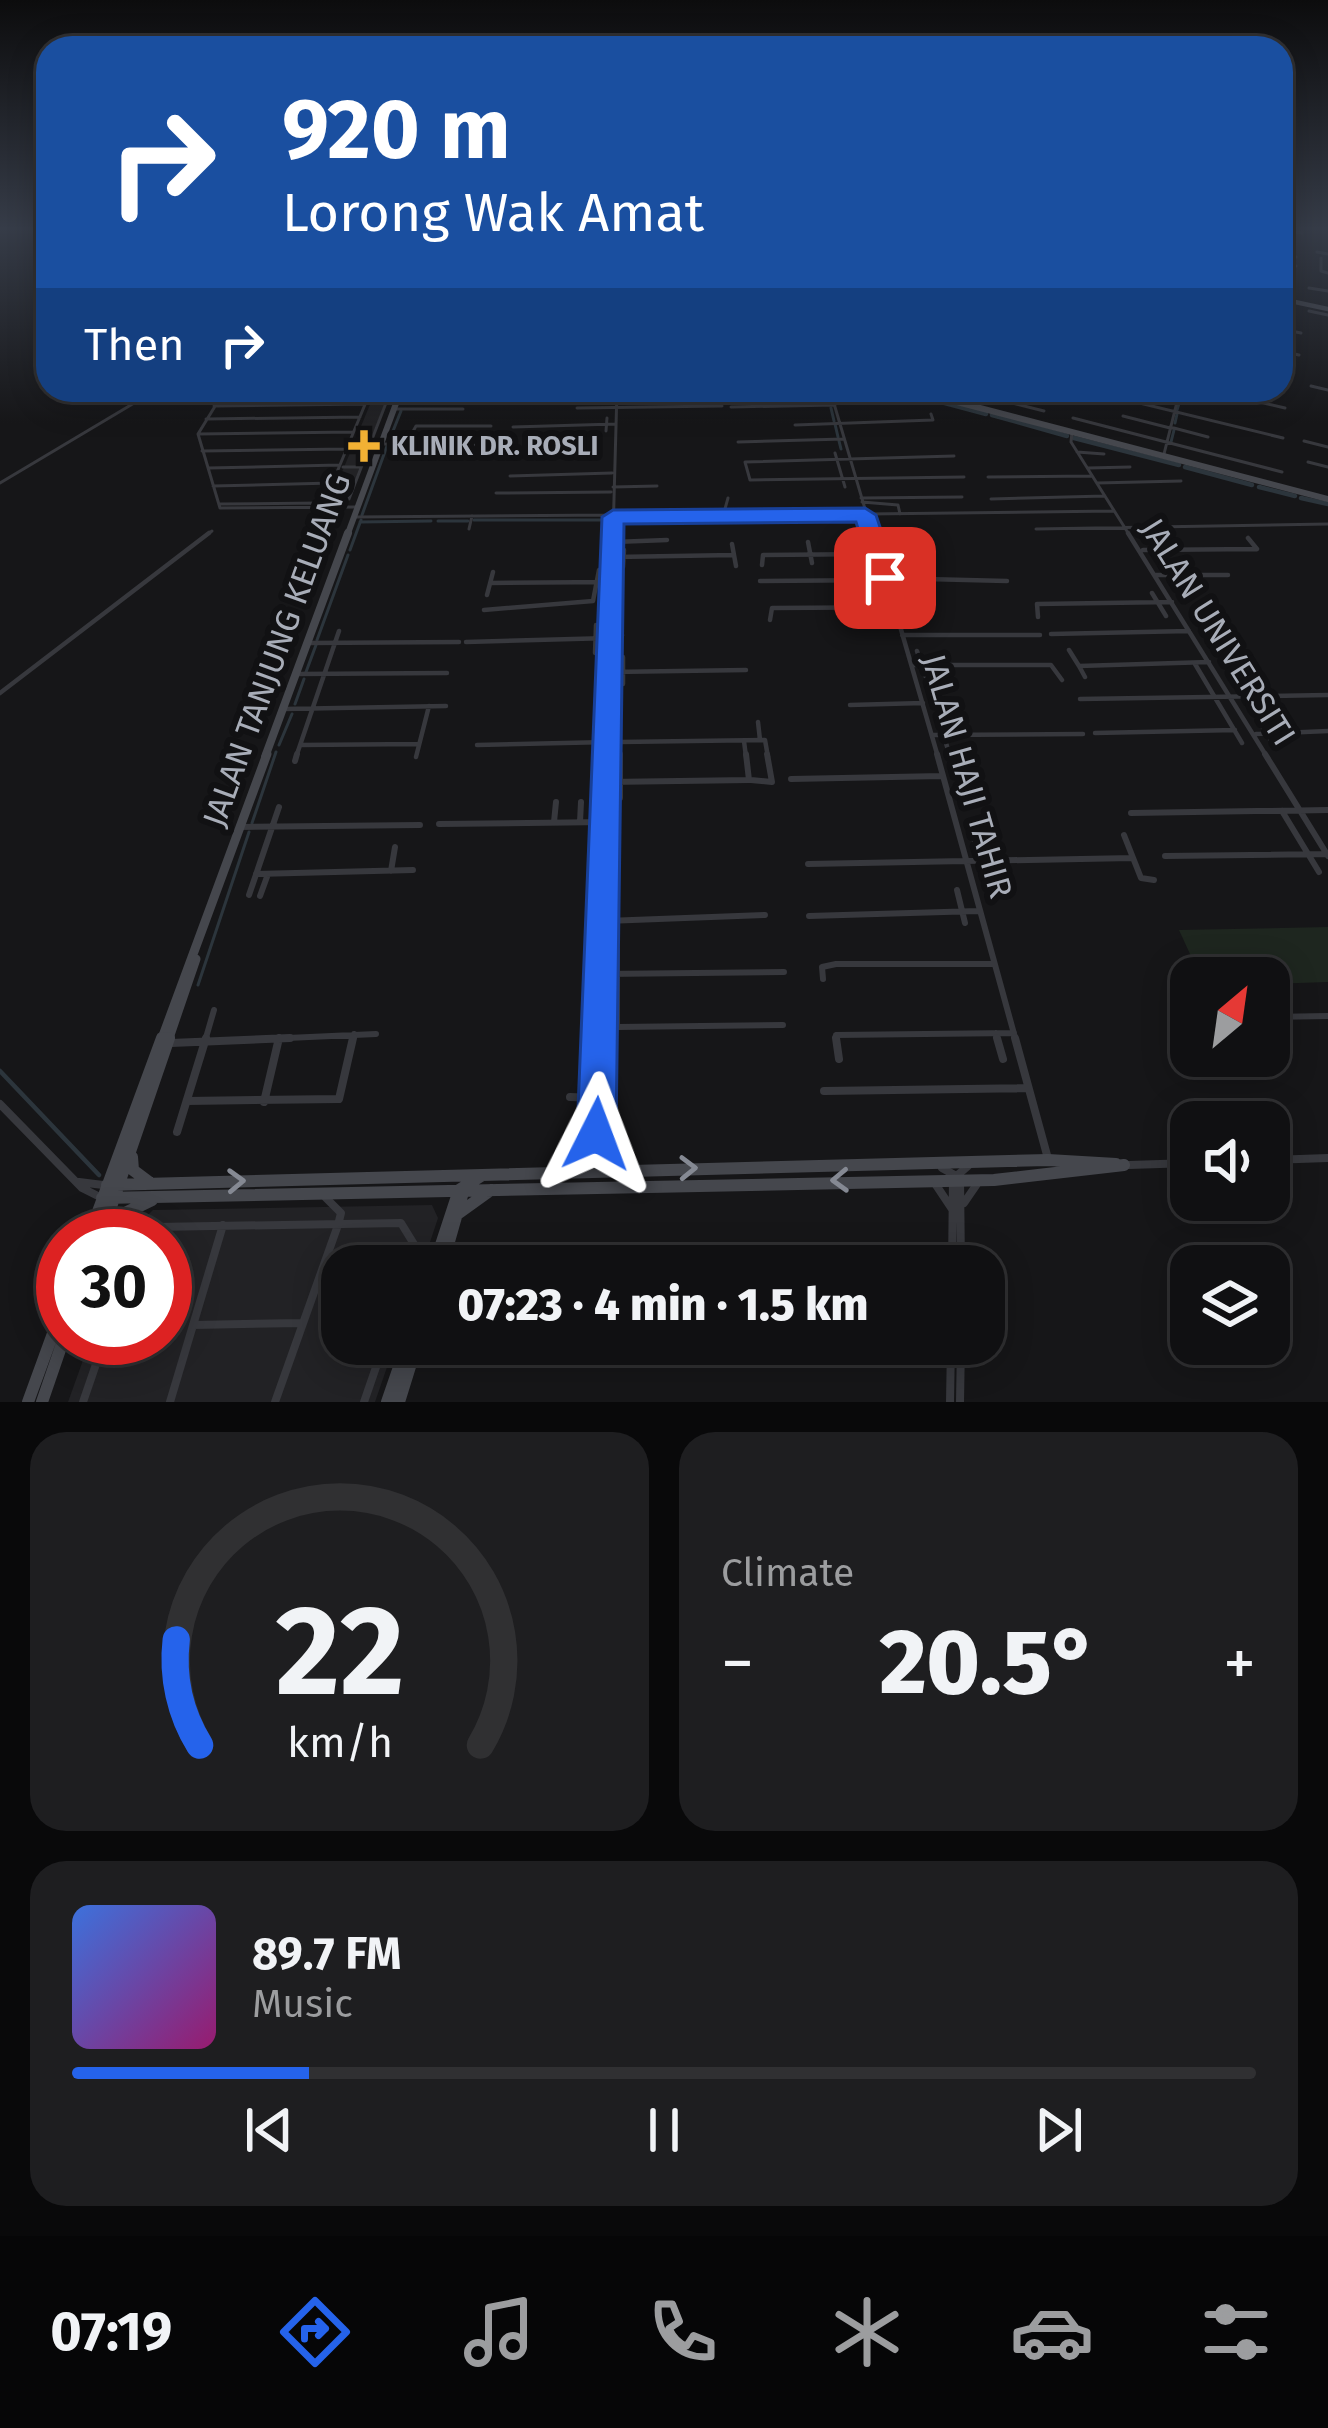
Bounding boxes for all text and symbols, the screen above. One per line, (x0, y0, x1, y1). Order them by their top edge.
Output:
text: 920 m (282, 79, 511, 180)
icon: right (84, 84, 240, 240)
text: Lorong Wak Amat (282, 181, 704, 245)
icon: right (209, 312, 275, 378)
text: Then (84, 318, 185, 372)
marker: KLINIK DR. ROSLI (348, 430, 380, 462)
place label: KLINIK DR. ROSLI (391, 430, 598, 462)
street label: JALAN TANJUNG KELUANG (194, 468, 360, 832)
street label: JALAN UNIVERSITI (1132, 511, 1304, 753)
pin (834, 527, 936, 629)
icon: arrive (852, 545, 918, 611)
street label: JALAN HAJI TAHIR (913, 649, 1021, 903)
north arrow (1170, 957, 1290, 1077)
map controls (1170, 957, 1290, 1365)
position arrow (533, 1071, 659, 1197)
button: sound (1170, 1101, 1290, 1221)
one-way arrow (679, 1156, 698, 1182)
one-way arrow (830, 1166, 849, 1192)
one-way arrow (227, 1168, 246, 1194)
speed limit sign: 30 (36, 1209, 192, 1365)
button: layers (1170, 1245, 1290, 1365)
text: 07:23 · 4 min · 1.5 km (458, 1278, 868, 1332)
text: Climate (721, 1550, 854, 1596)
text: 22 (275, 1577, 404, 1727)
text: 20.5° (879, 1609, 1098, 1717)
text: − (721, 1624, 754, 1703)
text: + (1223, 1624, 1256, 1703)
text: km/h (286, 1716, 393, 1767)
text: 89.7 FM (252, 1927, 401, 1981)
text: Music (252, 1981, 353, 2027)
icon: previous (236, 2097, 302, 2163)
icon: pause (631, 2097, 697, 2163)
icon: next (1026, 2097, 1092, 2163)
icon: directions (273, 2290, 357, 2374)
icon: music (457, 2290, 541, 2374)
icon: phone (641, 2290, 725, 2374)
icon: climate (825, 2290, 909, 2374)
icon: car (1010, 2290, 1094, 2374)
icon: filters (1194, 2290, 1278, 2374)
text: 07:19 (50, 2300, 172, 2364)

